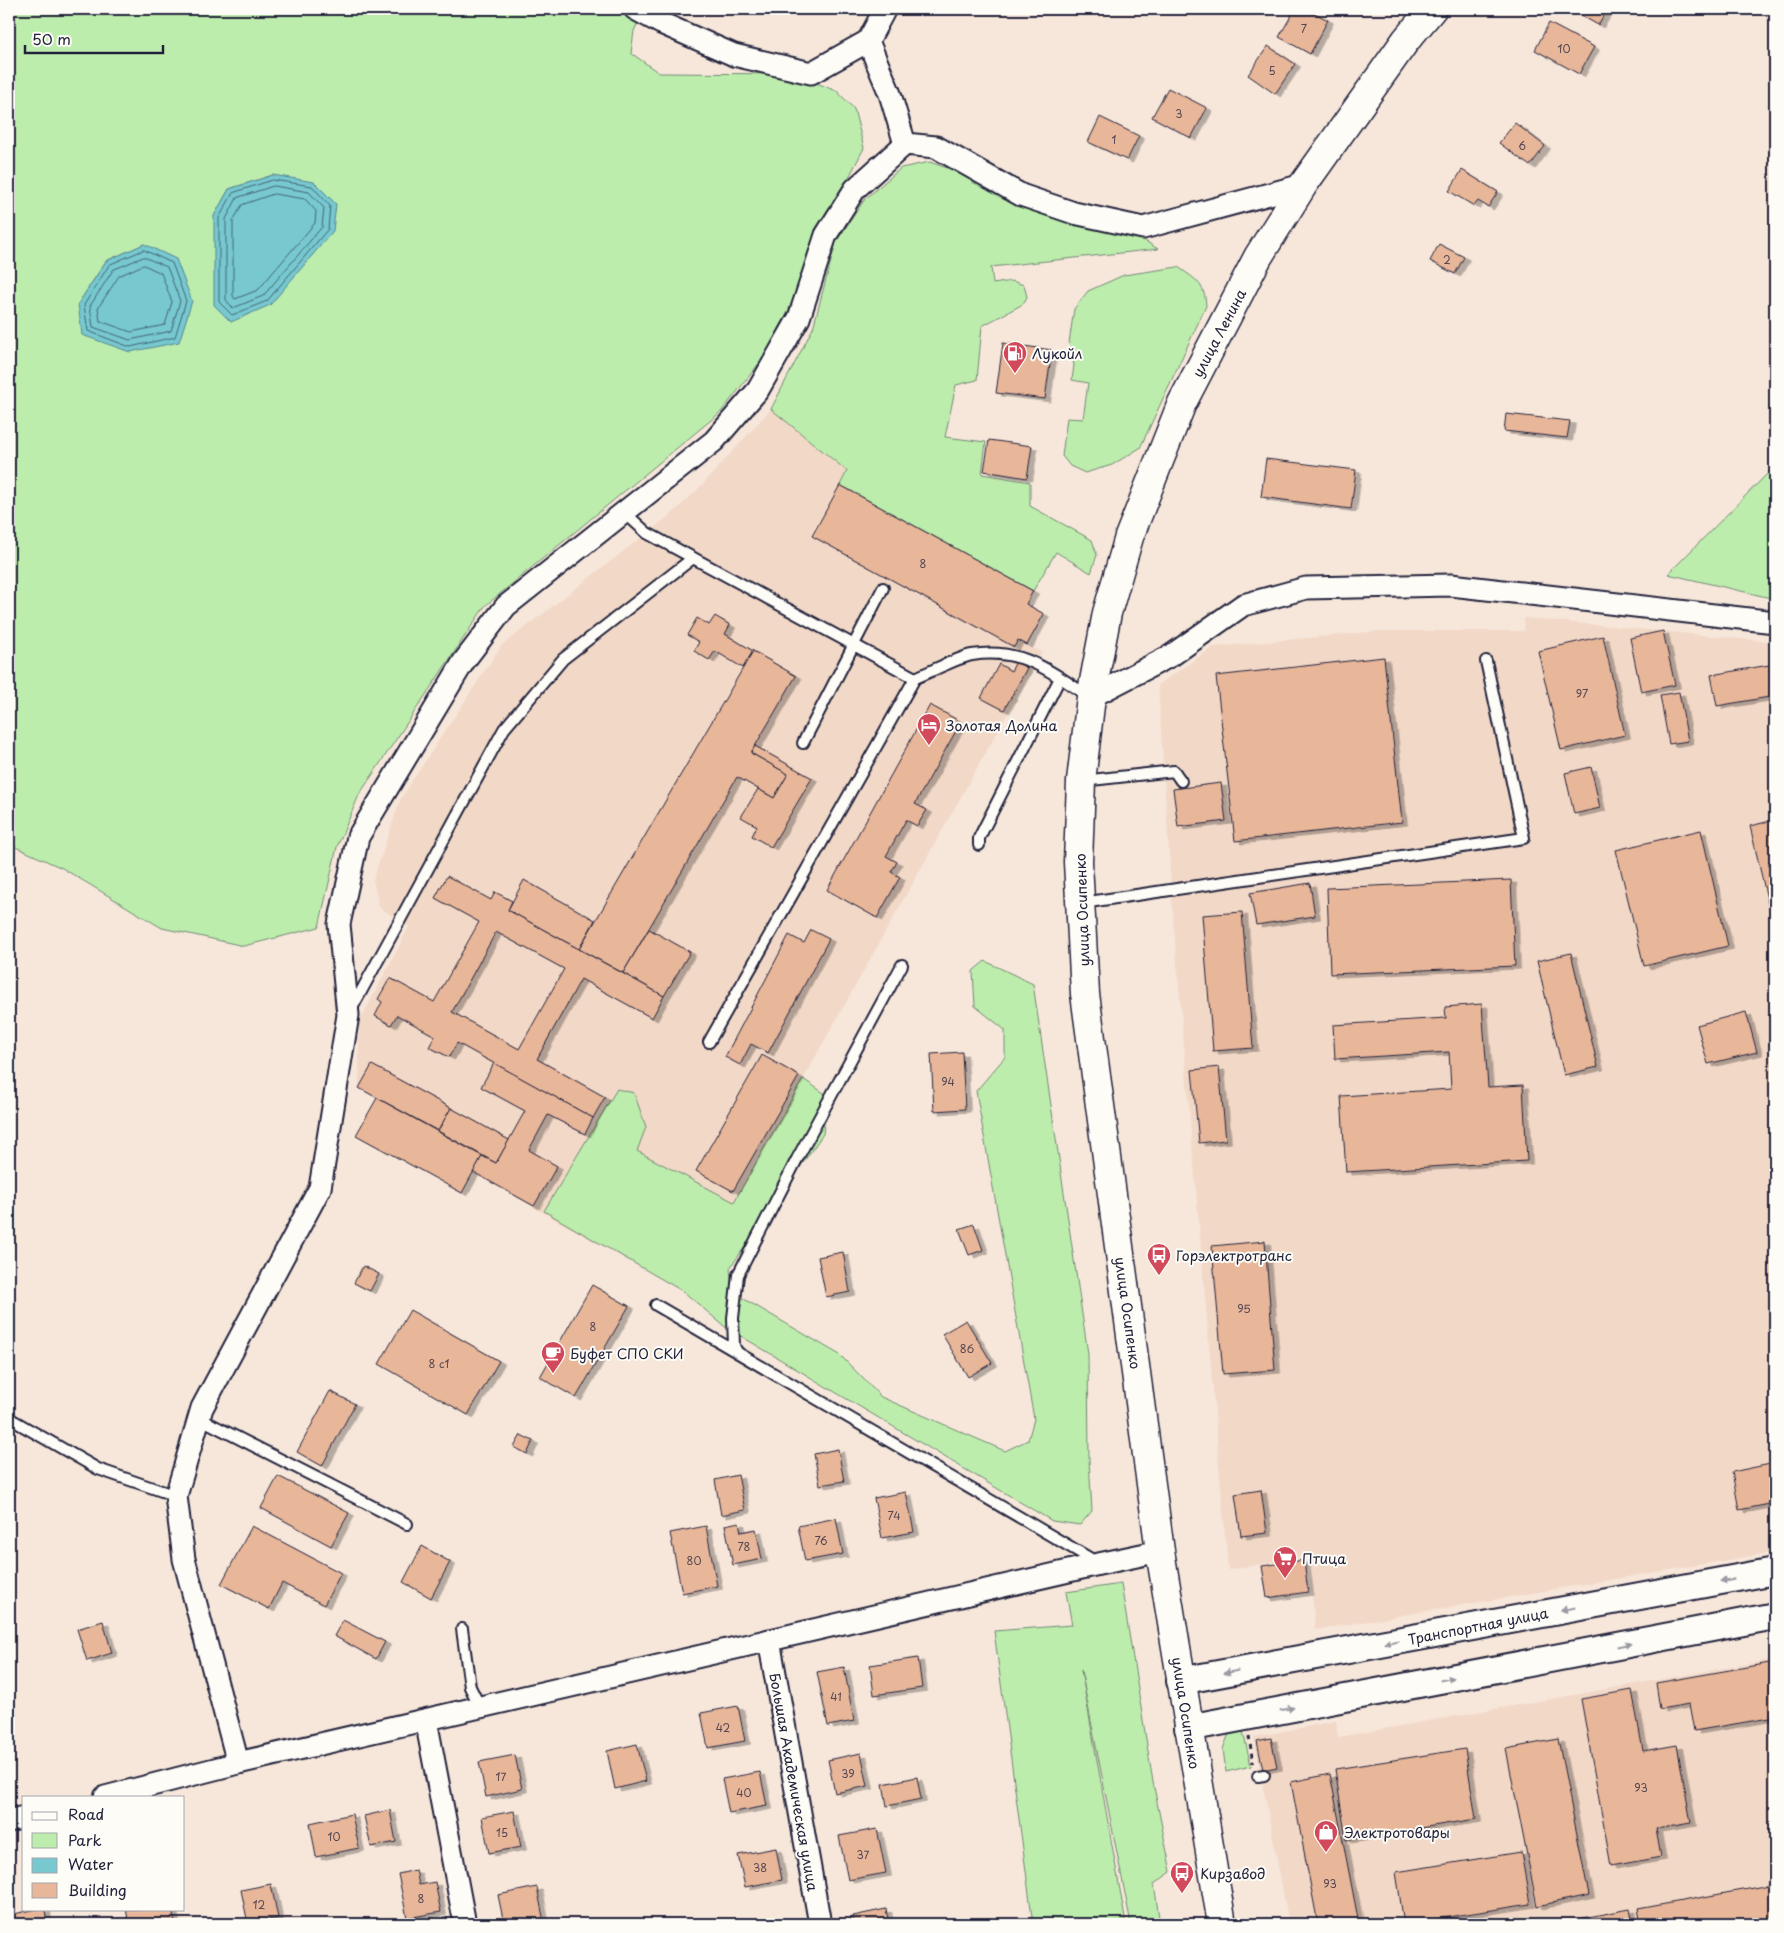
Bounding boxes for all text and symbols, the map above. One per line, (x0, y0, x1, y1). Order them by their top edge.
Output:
house number: 7 (1301, 20, 1307, 37)
scale bar (25, 22, 162, 54)
text: 50 m (32, 27, 71, 50)
house number: 10 (1558, 40, 1570, 57)
house number: 5 (1268, 62, 1276, 79)
house number: 3 (1175, 105, 1183, 122)
house number: 1 (1112, 131, 1117, 148)
house number: 6 (1518, 137, 1526, 154)
house number: 2 (1443, 251, 1451, 268)
street label: улица Ленина (1187, 285, 1251, 381)
fuel station icon: Лукойл (1002, 340, 1028, 374)
place label: Лукойл (1032, 343, 1082, 364)
house number: 8 (920, 555, 927, 572)
house number: 97 (1576, 685, 1588, 702)
hotel icon: Золотая Долина (916, 712, 942, 746)
place label: Золотая Долина (946, 715, 1057, 736)
street label: улица Осипенко (1070, 853, 1094, 967)
house number: 94 (941, 1073, 955, 1090)
bus stop icon: Горэлектротранс (1146, 1242, 1172, 1276)
place label: Горэлектротранс (1176, 1245, 1292, 1266)
street label: улица Осипенко (1110, 1255, 1146, 1371)
house number: 95 (1237, 1300, 1251, 1317)
house number: 8 (590, 1318, 597, 1335)
cafe icon: Буфет СПО СКИ (540, 1340, 566, 1374)
house number: 86 (960, 1340, 974, 1357)
place label: Буфет СПО СКИ (570, 1343, 684, 1364)
house number: 8 с1 (428, 1355, 450, 1372)
house number: 74 (887, 1507, 901, 1524)
house number: 76 (814, 1532, 828, 1549)
house number: 78 (738, 1538, 751, 1555)
supermarket icon: Птица (1272, 1545, 1298, 1579)
place label: Птица (1302, 1548, 1346, 1569)
house number: 80 (687, 1552, 701, 1569)
one-way arrow (1719, 1576, 1735, 1584)
street label: Транспортная улица (1406, 1602, 1550, 1650)
one-way arrow (1559, 1606, 1575, 1614)
one-way arrow (1382, 1639, 1398, 1647)
one-way arrow (1616, 1641, 1632, 1649)
street label: улица Осипенко (1167, 1655, 1205, 1771)
one-way arrow (1222, 1668, 1238, 1676)
street label: Большая Академическая улица (764, 1671, 824, 1893)
one-way arrow (1440, 1674, 1456, 1682)
house number: 41 (830, 1688, 842, 1705)
one-way arrow (1280, 1704, 1296, 1712)
house number: 42 (716, 1719, 731, 1736)
house number: 39 (841, 1765, 855, 1782)
house number: 17 (496, 1768, 507, 1785)
house number: 93 (1634, 1779, 1648, 1796)
house number: 40 (736, 1784, 752, 1801)
legend (22, 1796, 185, 1910)
text: Road (68, 1802, 104, 1825)
shop icon: Электротовары (1313, 1819, 1339, 1853)
place label: Электротовары (1344, 1822, 1450, 1843)
house number: 15 (496, 1824, 508, 1841)
text: Park (68, 1828, 102, 1851)
house number: 10 (328, 1828, 340, 1845)
house number: 37 (857, 1846, 870, 1863)
text: Water (68, 1852, 113, 1875)
house number: 38 (753, 1859, 767, 1876)
bus stop icon: Кирзавод (1169, 1860, 1195, 1894)
place label: Кирзавод (1200, 1863, 1265, 1884)
house number: 93 (1323, 1875, 1337, 1892)
text: Building (68, 1878, 127, 1901)
house number: 8 (418, 1890, 425, 1907)
house number: 12 (253, 1896, 266, 1913)

